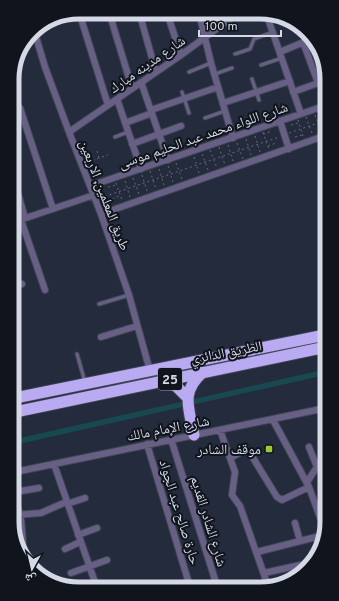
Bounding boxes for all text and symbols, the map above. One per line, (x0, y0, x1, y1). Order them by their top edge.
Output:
scale bar (199, 12, 281, 38)
text: 100 m (205, 19, 238, 35)
street label: شارع مدينه مبارك (107, 33, 189, 98)
street label: شارع اللواء محمد عبد الحليم موسى (117, 99, 290, 173)
street label: طريق المعلمين, الاربعين (75, 138, 133, 253)
street label: الطريق الدائري (189, 338, 264, 370)
road number: 25 (158, 368, 182, 390)
street label: شارع الإمام مالك (126, 413, 211, 446)
place label: موقف الشادر (196, 442, 261, 459)
marker: موقف الشادر (264, 444, 274, 454)
street label: حارة صالح عبد الجواد (154, 458, 203, 567)
street label: شارع الشادر القديم (186, 474, 229, 569)
north arrow (12, 549, 52, 589)
text: ش (24, 570, 38, 586)

